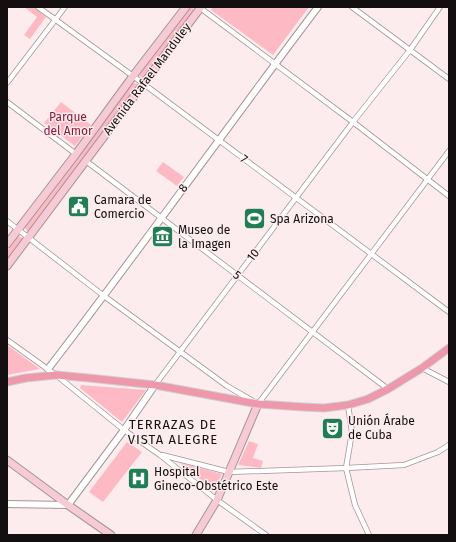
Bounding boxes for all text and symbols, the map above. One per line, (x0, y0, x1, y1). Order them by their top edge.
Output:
street label: Avenida Rafael Manduley (100, 20, 194, 138)
park label: Parque del Amor (43, 110, 93, 138)
street label: 7 (238, 152, 250, 166)
street label: 8 (175, 181, 191, 195)
place label: Camara de Comercio (94, 193, 152, 221)
public building icon: Camara de Comercio (66, 194, 92, 220)
sports icon: Spa Arizona (241, 206, 267, 232)
place label: Spa Arizona (270, 212, 334, 226)
place label: Museo de la Imagen (178, 223, 231, 251)
museum icon: Museo de la Imagen (149, 224, 175, 250)
street label: 10 (244, 246, 262, 264)
street label: 5 (230, 268, 244, 282)
place label: Unión Árabe de Cuba (348, 413, 415, 442)
theatre icon: Unión Árabe de Cuba (319, 415, 345, 441)
district label: TERRAZAS DE VISTA ALEGRE (128, 417, 218, 447)
place label: Hospital Gineco-Obstétrico Este (154, 465, 278, 493)
hospital icon: Hospital Gineco-Obstétrico Este (126, 466, 152, 492)

